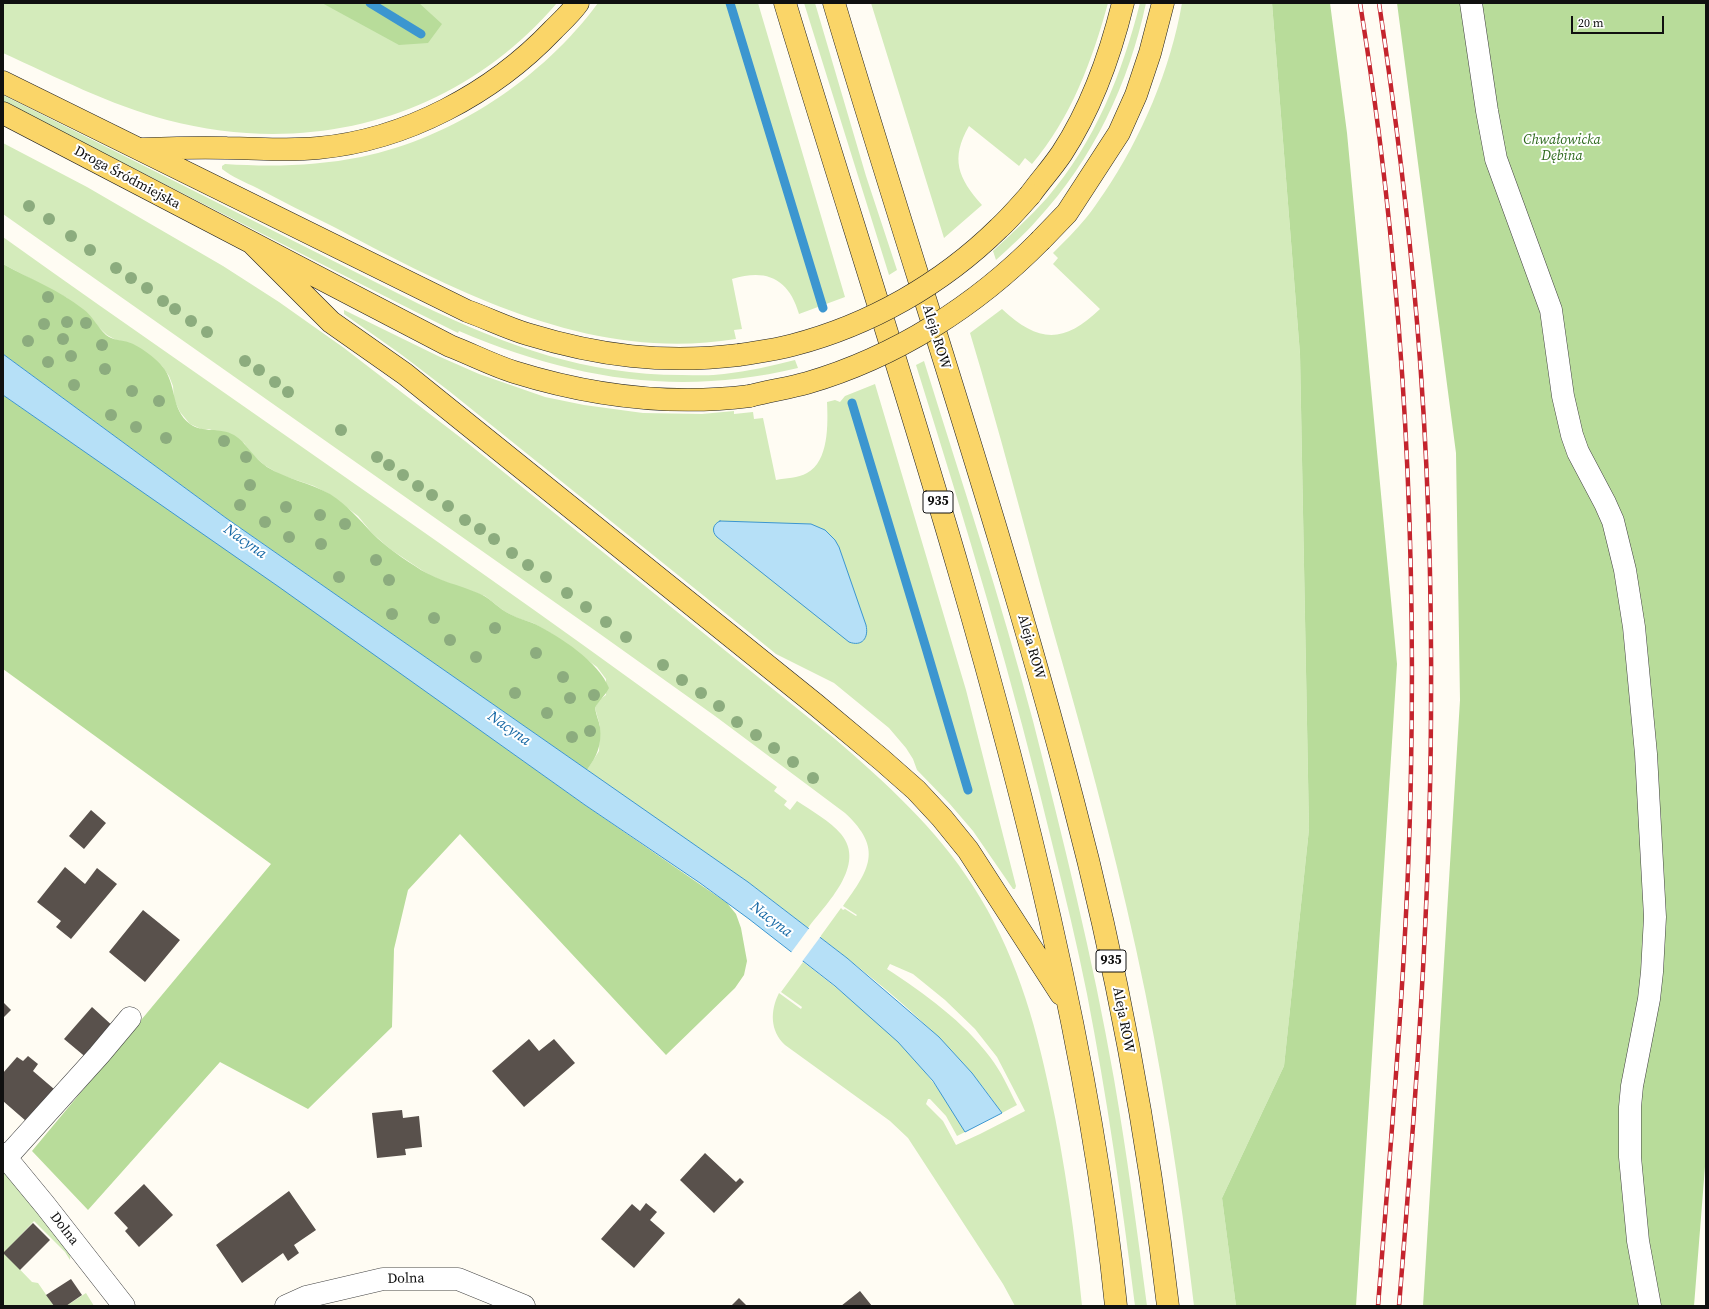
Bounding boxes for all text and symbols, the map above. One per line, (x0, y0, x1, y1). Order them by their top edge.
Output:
scale bar (1573, 8, 1666, 34)
text: 20 m (1578, 15, 1604, 31)
park label: Chwałowicka Dębina (1523, 132, 1601, 164)
street label: Droga Śródmiejska (71, 143, 183, 213)
street label: Aleja ROW (918, 303, 954, 371)
road number: 935 (923, 491, 953, 513)
water label: Nacyna (220, 521, 270, 563)
street label: Aleja ROW (1014, 613, 1048, 681)
water label: Nacyna (484, 708, 534, 750)
water label: Nacyna (746, 898, 796, 942)
road number: 935 (1096, 950, 1126, 972)
street label: Aleja ROW (1108, 986, 1138, 1054)
street label: Dolna (46, 1209, 82, 1249)
street label: Dolna (387, 1270, 425, 1288)

